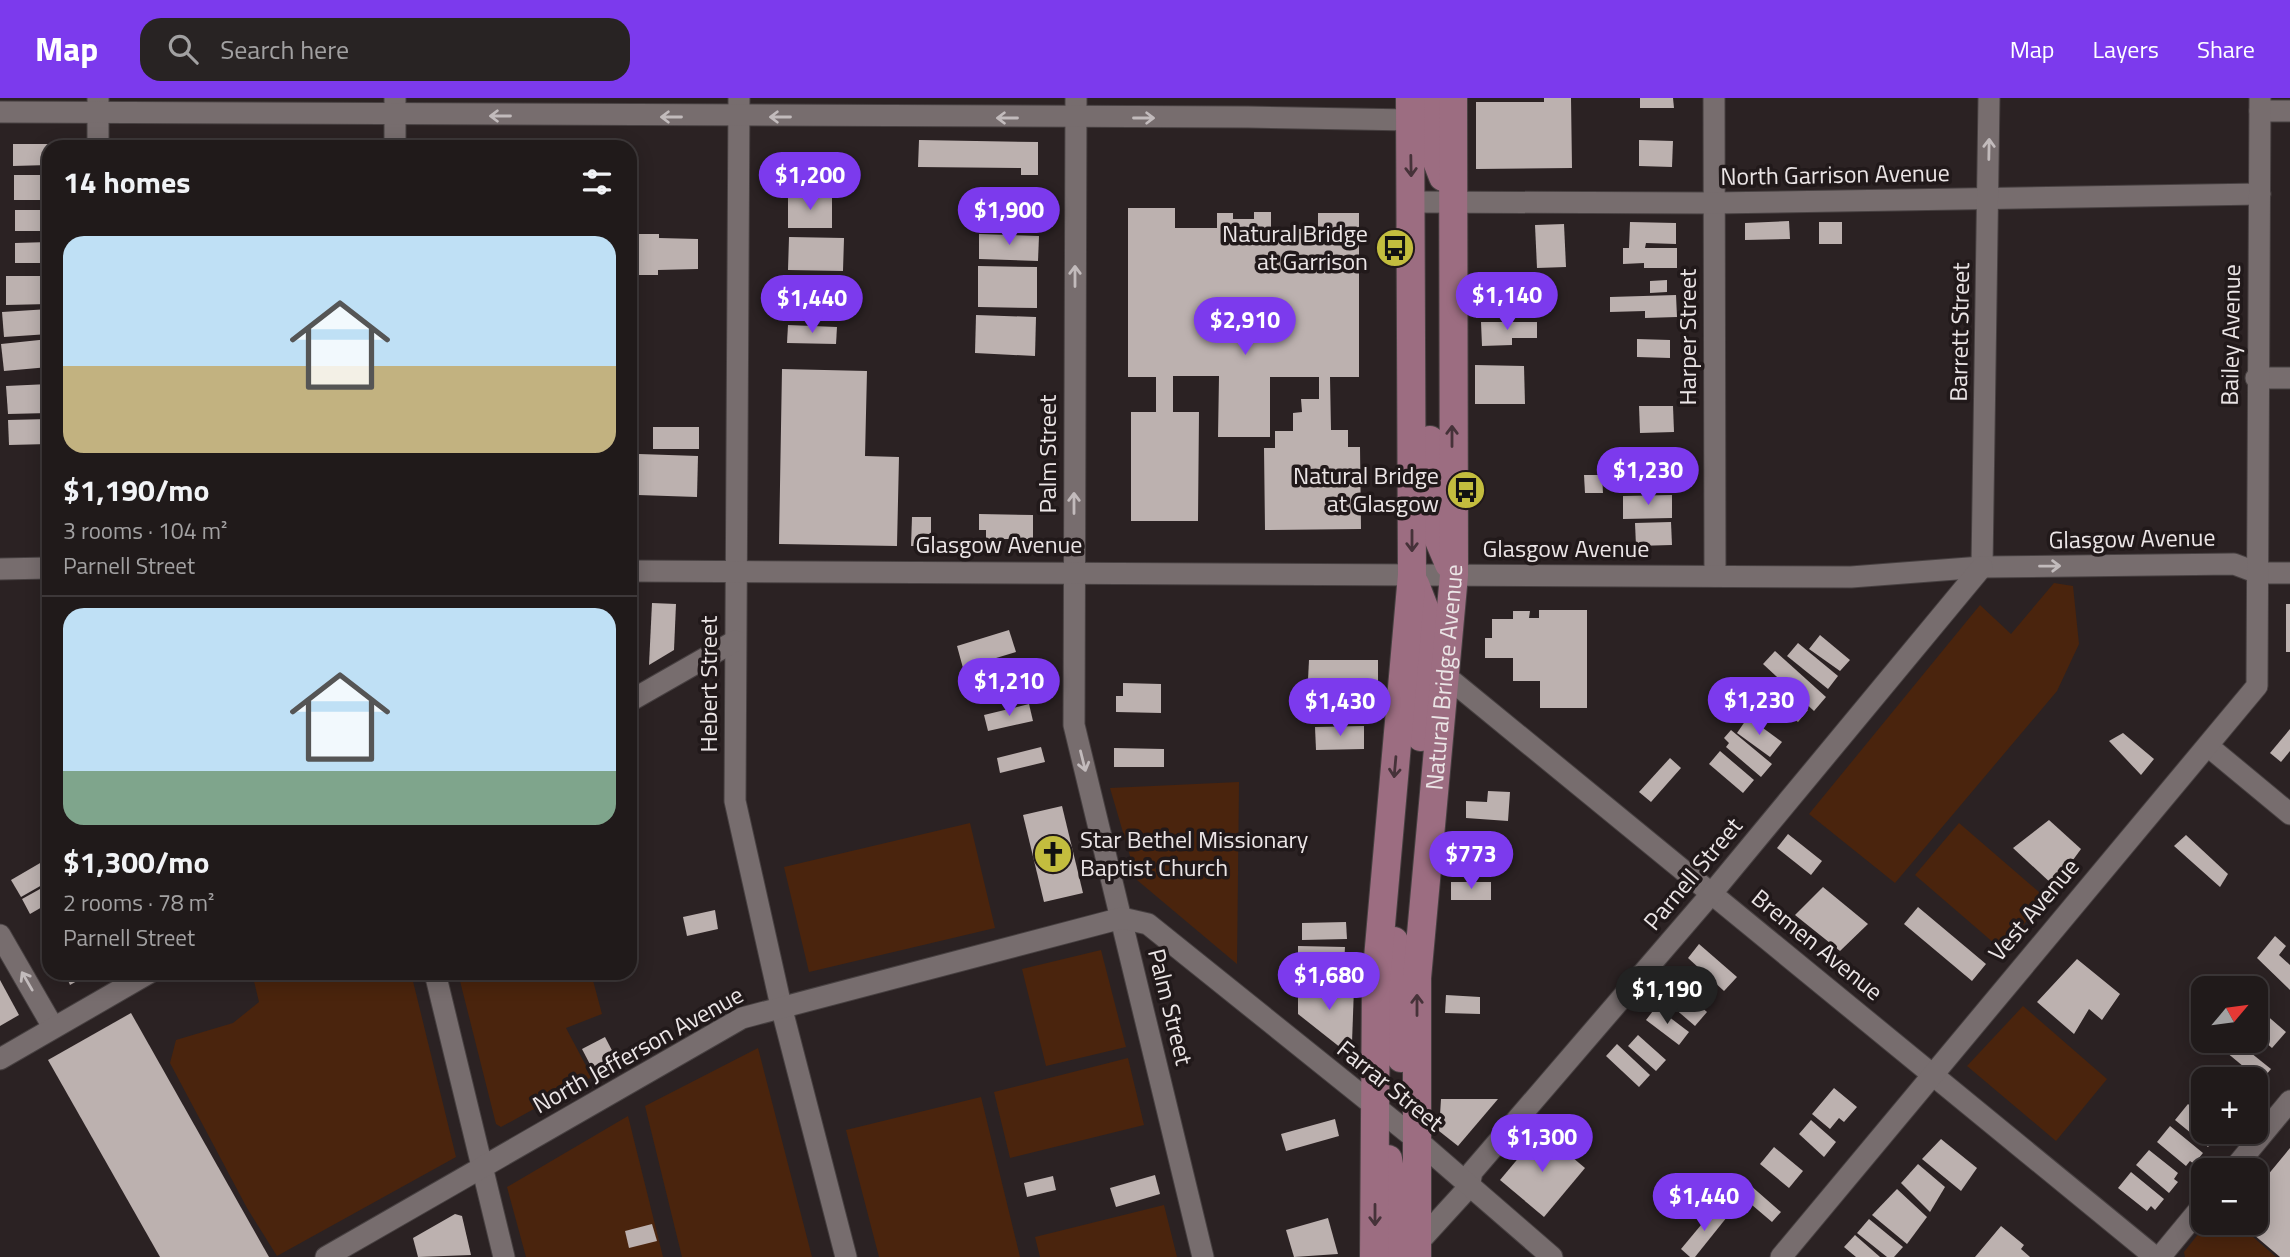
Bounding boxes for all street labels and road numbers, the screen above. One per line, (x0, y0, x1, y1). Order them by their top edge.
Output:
street label: North Garrison Avenue (1720, 154, 1950, 194)
street label: Barrett Street (1940, 261, 1978, 402)
street label: Bailey Avenue (2211, 264, 2249, 406)
street label: Harper Street (1669, 268, 1705, 405)
street label: Palm Street (1029, 394, 1065, 513)
street label: Glasgow Avenue (2048, 519, 2216, 557)
street label: Glasgow Avenue (916, 526, 1082, 562)
street label: Glasgow Avenue (1483, 530, 1649, 566)
street label: Natural Bridge Avenue (1415, 564, 1471, 792)
street label: Hebert Street (690, 615, 726, 752)
street label: Parnell Street (1634, 809, 1751, 938)
street label: Vest Avenue (1979, 850, 2087, 969)
street label: Bremen Avenue (1744, 880, 1891, 1009)
street label: Palm Street (1139, 945, 1203, 1069)
street label: North Jefferson Avenue (526, 976, 749, 1122)
street label: Farrar Street (1330, 1031, 1452, 1140)

